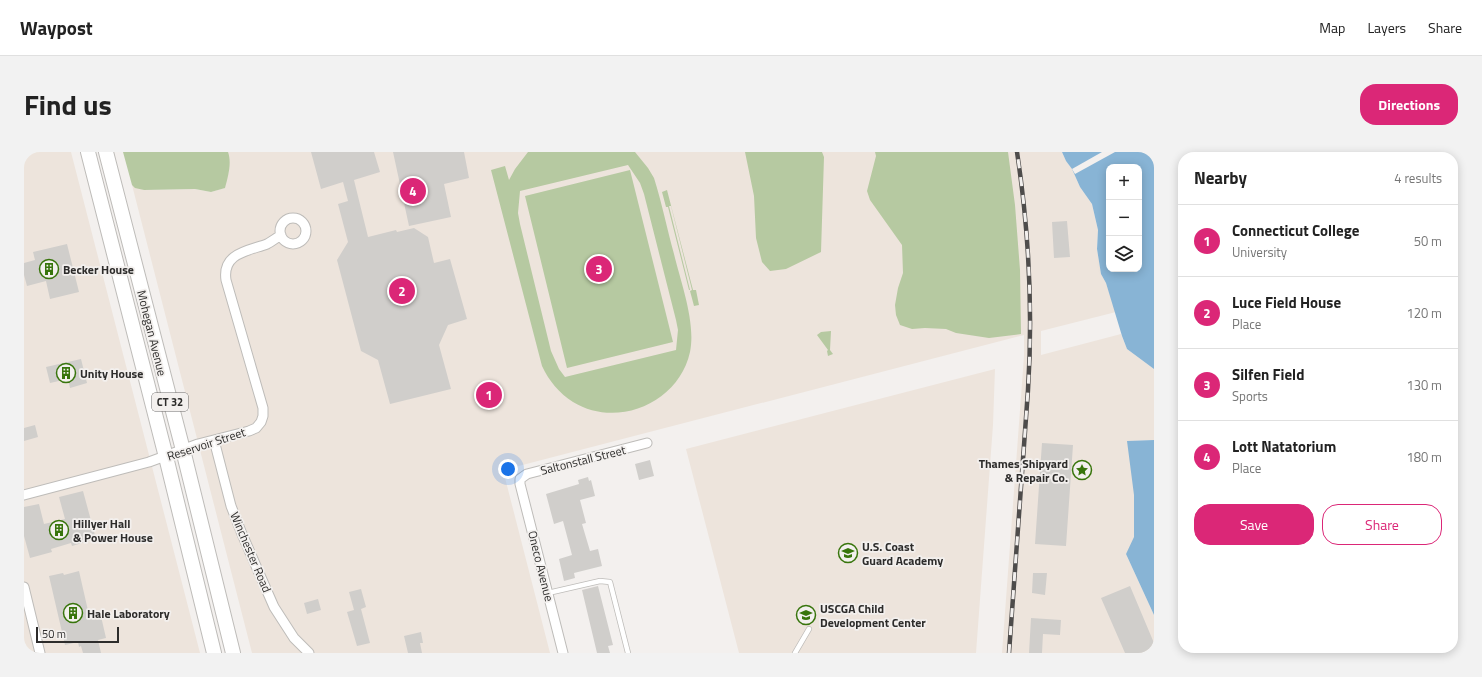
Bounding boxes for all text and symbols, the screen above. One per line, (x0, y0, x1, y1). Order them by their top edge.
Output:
text: Waypost (20, 13, 93, 42)
text: Map (1319, 17, 1345, 38)
text: Layers (1367, 17, 1406, 38)
text: Share (1428, 17, 1462, 38)
text: Find us (24, 83, 112, 126)
button: Directions (1360, 84, 1458, 125)
map controls (1106, 164, 1142, 272)
button: + (1106, 164, 1142, 200)
text: Nearby (1194, 165, 1247, 191)
text: 4 results (1394, 168, 1442, 188)
pin: 4 (400, 176, 426, 206)
button: − (1106, 200, 1142, 236)
text: Connecticut College (1232, 219, 1359, 242)
text: 1 (1203, 231, 1211, 251)
text: 50 m (1414, 231, 1442, 251)
button: layers (1106, 236, 1142, 272)
text: University (1232, 242, 1287, 262)
pin: 3 (586, 254, 612, 284)
building icon: Becker House (38, 258, 60, 280)
place label: Becker House (63, 260, 134, 279)
pin: 2 (389, 276, 415, 306)
street label: Mohegan Avenue (132, 288, 172, 378)
text: Luce Field House (1232, 291, 1341, 314)
text: 2 (1203, 303, 1211, 323)
text: 120 m (1406, 303, 1442, 323)
text: Place (1232, 314, 1261, 334)
building icon: Unity House (55, 362, 77, 384)
text: Silfen Field (1232, 363, 1304, 386)
place label: Unity House (80, 364, 143, 383)
text: 3 (1203, 375, 1211, 395)
text: 130 m (1406, 375, 1442, 395)
pin: 1 (476, 380, 502, 410)
text: Sports (1232, 386, 1268, 406)
road number: CT 32 (152, 393, 188, 411)
street label: Reservoir Street (164, 422, 248, 466)
text: Lott Natatorium (1232, 435, 1336, 458)
street label: Saltonstall Street (538, 440, 628, 480)
text: 4 (1203, 447, 1211, 467)
text: 180 m (1406, 447, 1442, 467)
place label: Thames Shipyard & Repair Co. (979, 454, 1068, 487)
text: Place (1232, 458, 1261, 478)
your location (498, 459, 518, 479)
place icon: Thames Shipyard & Repair Co. (1071, 459, 1093, 481)
button: Save (1194, 504, 1314, 545)
button: Share (1322, 504, 1442, 545)
street label: Winchester Road (225, 509, 277, 595)
place label: Hillyer Hall & Power House (73, 514, 153, 547)
building icon: Hillyer Hall & Power House (48, 519, 70, 541)
street label: Oneco Avenue (523, 529, 559, 603)
place label: U.S. Coast Guard Academy (862, 537, 943, 570)
school or university icon: U.S. Coast Guard Academy (837, 542, 859, 564)
place label: USCGA Child Development Center (820, 599, 926, 632)
building icon: Hale Laboratory (62, 602, 84, 624)
place label: Hale Laboratory (87, 604, 170, 623)
school or university icon: USCGA Child Development Center (795, 604, 817, 626)
scale bar (36, 625, 119, 644)
text: 50 m (42, 626, 66, 642)

